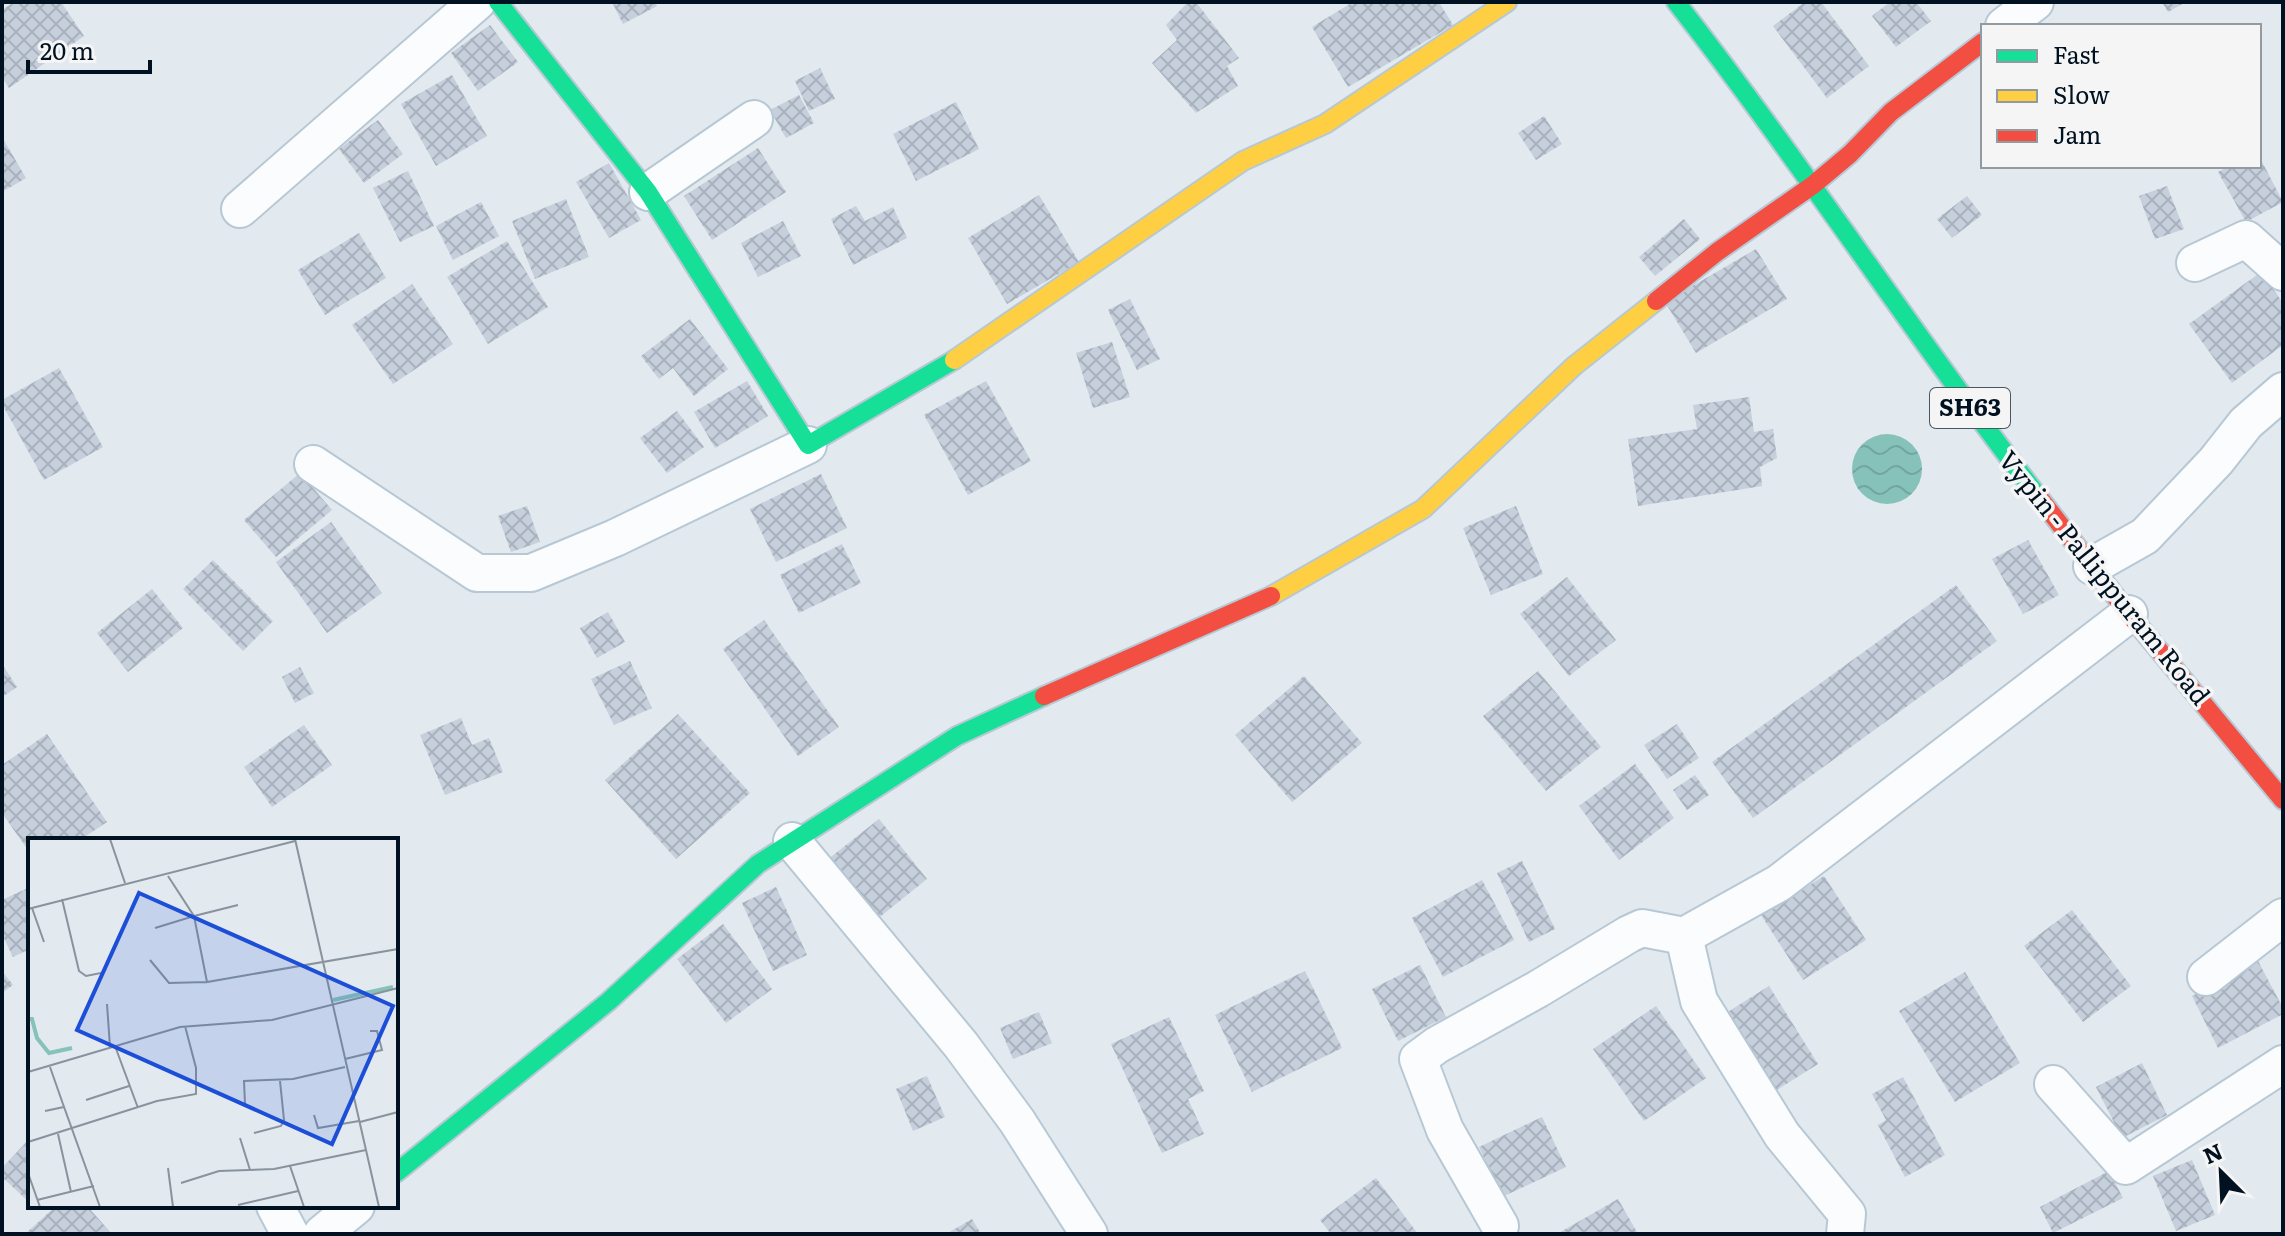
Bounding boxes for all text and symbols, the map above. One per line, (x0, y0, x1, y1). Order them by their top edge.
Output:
scale bar (28, 24, 150, 74)
legend (1981, 24, 2261, 168)
text: 20 m (40, 32, 94, 67)
text: Fast (2053, 36, 2100, 71)
text: Slow (2053, 76, 2110, 111)
text: Jam (2053, 116, 2101, 151)
road number: SH63 (1930, 388, 2010, 428)
street label: Vypin - Pallippuram Road (1991, 441, 2221, 712)
inset map (28, 838, 398, 1208)
north arrow (2181, 1132, 2261, 1212)
text: N (2197, 1134, 2227, 1171)

